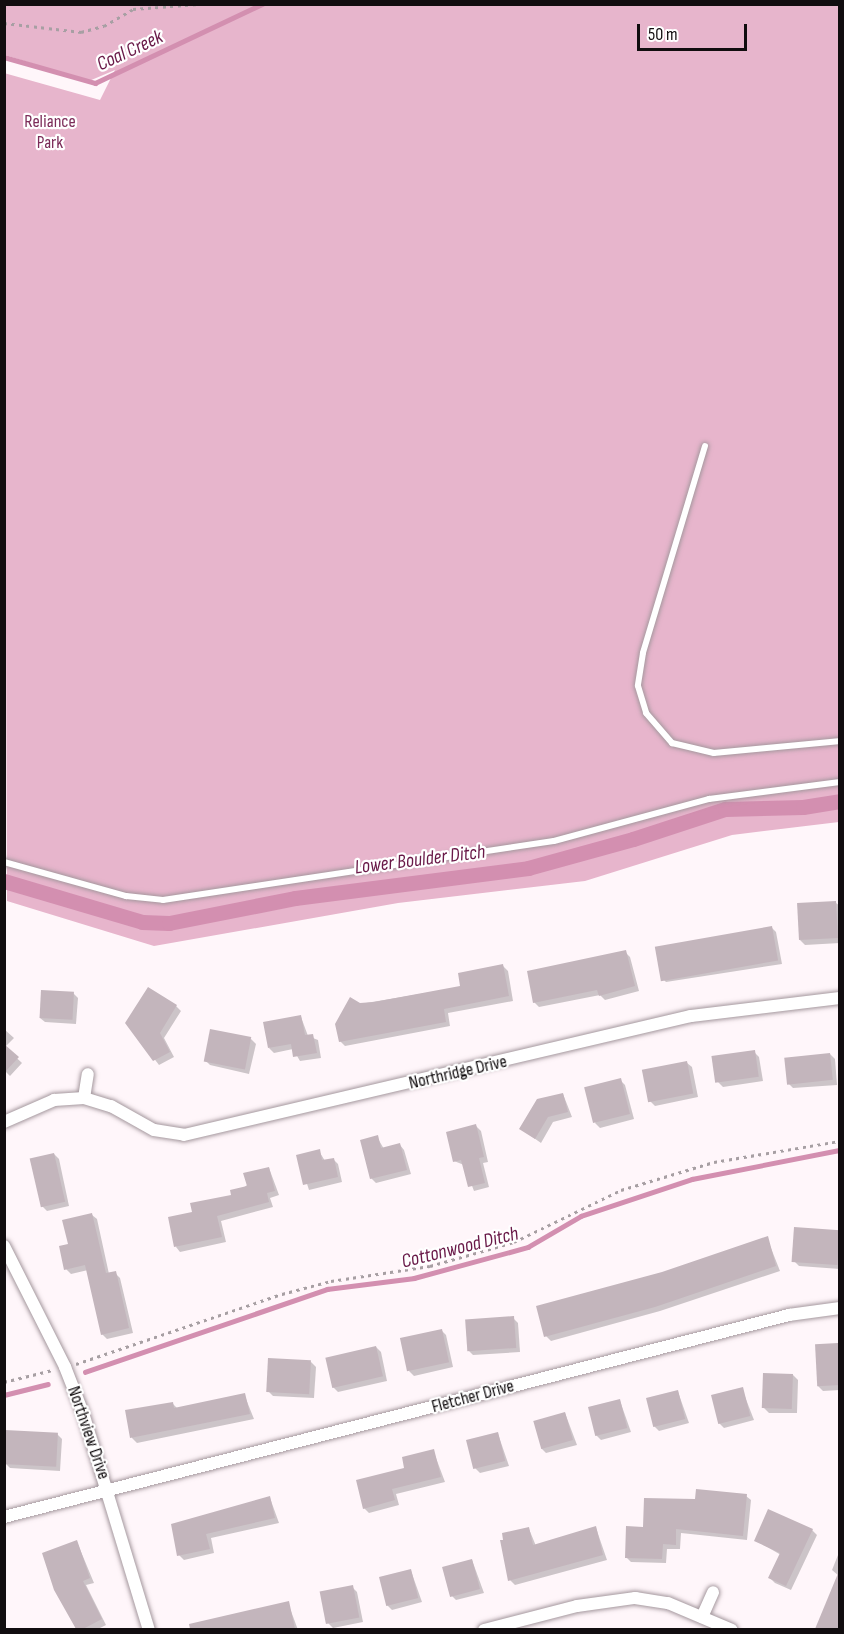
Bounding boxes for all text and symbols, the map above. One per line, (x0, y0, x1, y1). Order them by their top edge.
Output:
scale bar (640, 12, 750, 50)
text: 50 m (648, 24, 678, 45)
water label: Coal Creek (93, 25, 167, 77)
park label: Reliance Park (24, 112, 76, 154)
water label: Lower Boulder Ditch (353, 840, 487, 880)
street label: Northridge Drive (407, 1051, 509, 1095)
water label: Cottonwood Ditch (399, 1222, 521, 1274)
street label: Fletcher Drive (429, 1376, 517, 1418)
street label: Northview Drive (62, 1384, 114, 1482)

